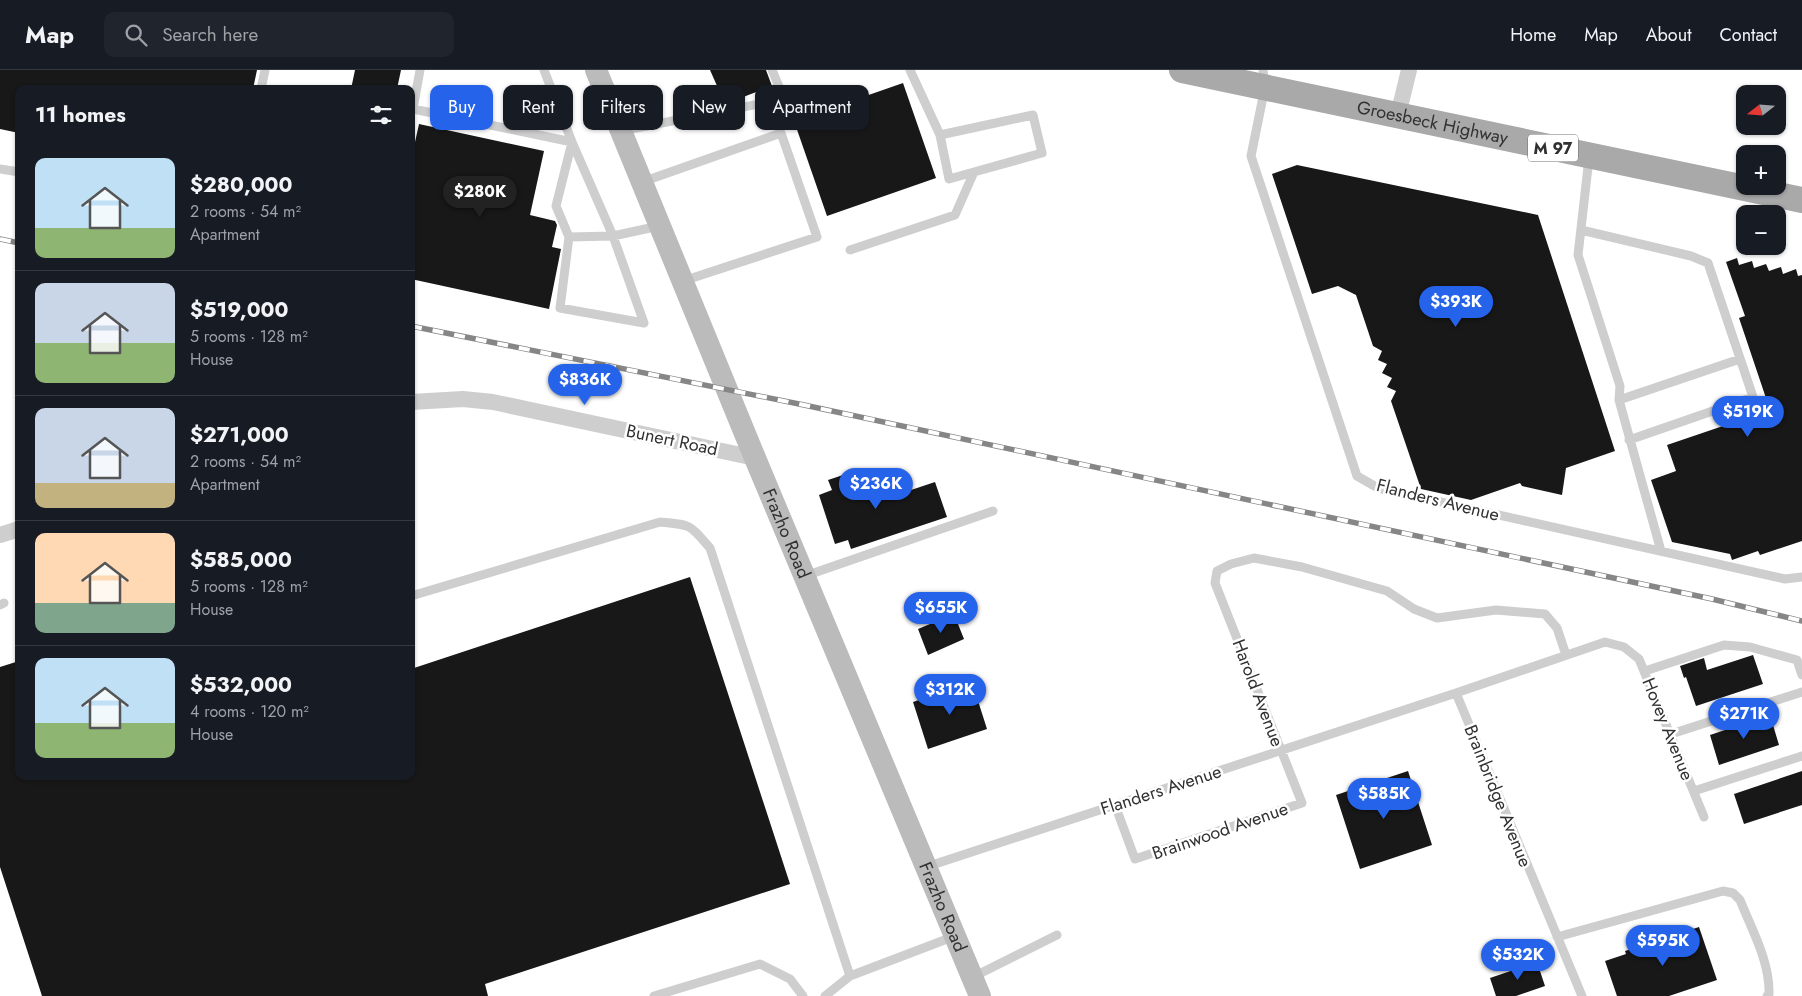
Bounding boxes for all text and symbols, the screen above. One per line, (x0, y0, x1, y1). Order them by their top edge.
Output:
search box (104, 12, 454, 57)
text: Map (25, 17, 74, 52)
icon: search (122, 21, 150, 49)
text: Search here (162, 21, 258, 48)
text: Home (1510, 22, 1556, 48)
text: Map (1584, 22, 1618, 48)
text: About (1646, 22, 1691, 48)
text: Contact (1719, 22, 1777, 48)
chip: Buy (430, 85, 493, 130)
chip: Rent (503, 85, 573, 130)
chip: Filters (583, 85, 663, 130)
chip: New (673, 85, 745, 130)
chip: Apartment (755, 85, 869, 130)
north arrow (1736, 85, 1786, 135)
map controls (1736, 85, 1786, 255)
street label: Groesbeck Highway (1355, 94, 1510, 151)
text: 11 homes (35, 100, 126, 130)
icon: filters (367, 101, 395, 129)
road number: M 97 (1528, 134, 1578, 162)
button: + (1736, 145, 1786, 195)
text: $280,000 (190, 170, 292, 200)
pin: $280K (445, 176, 515, 218)
icon: home (75, 178, 135, 238)
text: $280K (454, 180, 506, 203)
text: 2 rooms · 54 m² (190, 200, 301, 223)
button: − (1736, 205, 1786, 255)
text: Apartment (190, 223, 260, 246)
pin: $393K (1421, 286, 1491, 328)
text: $393K (1430, 290, 1482, 313)
text: $519,000 (190, 295, 288, 325)
icon: home (75, 303, 135, 363)
text: 5 rooms · 128 m² (190, 325, 308, 348)
text: House (190, 348, 233, 371)
pin: $836K (550, 364, 620, 406)
text: $836K (559, 368, 611, 391)
pin: $519K (1713, 396, 1783, 438)
text: $519K (1723, 400, 1773, 423)
street label: Bunert Road (624, 418, 720, 462)
text: $271,000 (190, 420, 289, 450)
icon: home (75, 428, 135, 488)
text: 2 rooms · 54 m² (190, 450, 301, 473)
pin: $236K (841, 468, 911, 510)
text: $236K (850, 472, 902, 495)
street label: Flanders Avenue (1374, 472, 1502, 528)
text: Apartment (190, 473, 260, 496)
street label: Frazho Road (756, 484, 817, 582)
text: $585,000 (190, 545, 292, 575)
icon: home (75, 553, 135, 613)
text: 5 rooms · 128 m² (190, 575, 308, 598)
pin: $655K (906, 592, 976, 634)
text: $655K (915, 596, 967, 619)
text: House (190, 598, 233, 621)
street label: Harold Avenue (1226, 636, 1290, 750)
text: $532,000 (190, 670, 292, 700)
pin: $312K (915, 674, 985, 716)
street label: Hovey Avenue (1636, 674, 1700, 784)
icon: home (75, 678, 135, 738)
text: $312K (925, 678, 975, 701)
pin: $271K (1709, 698, 1779, 740)
text: 4 rooms · 120 m² (190, 700, 309, 723)
text: $271K (1719, 702, 1769, 725)
street label: Brainbridge Avenue (1458, 721, 1538, 871)
text: House (190, 723, 233, 746)
street label: Flanders Avenue (1097, 758, 1225, 822)
pin: $585K (1349, 778, 1419, 820)
text: $585K (1358, 782, 1410, 805)
street label: Brainwood Avenue (1149, 796, 1291, 866)
street label: Frazho Road (912, 858, 973, 956)
pin: $595K (1628, 924, 1698, 967)
text: $595K (1637, 929, 1689, 952)
pin: $532K (1483, 938, 1553, 981)
text: $532K (1492, 943, 1544, 966)

